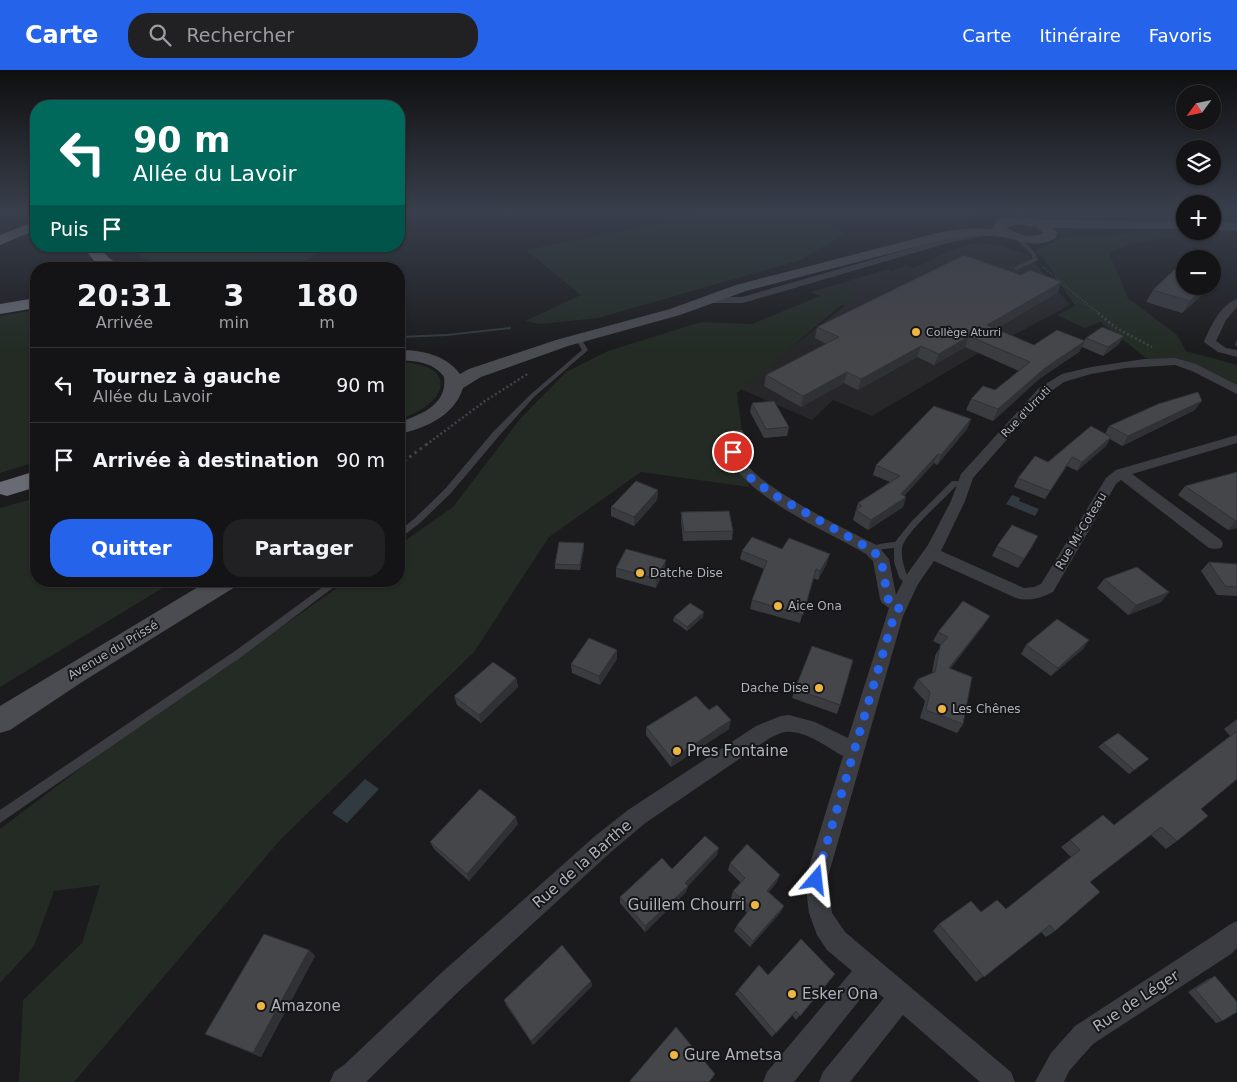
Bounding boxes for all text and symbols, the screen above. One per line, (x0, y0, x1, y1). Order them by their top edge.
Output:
search box (128, 13, 478, 58)
text: Carte (25, 21, 98, 49)
icon: search (146, 21, 174, 49)
text: Rechercher (186, 24, 294, 46)
text: Carte (962, 25, 1011, 46)
text: Itinéraire (1039, 25, 1121, 46)
text: Favoris (1149, 25, 1212, 46)
north arrow (1176, 85, 1221, 130)
map controls (1176, 85, 1221, 295)
icon: left (50, 120, 115, 185)
text: 90 m (133, 120, 230, 160)
button: layers (1176, 140, 1221, 185)
text: Allée du Lavoir (133, 161, 297, 186)
button: + (1176, 195, 1221, 240)
icon: arrive (98, 215, 126, 243)
text: Puis (50, 218, 88, 240)
button: − (1176, 250, 1221, 295)
text: 20:31 (77, 278, 172, 313)
text: 3 (223, 278, 244, 313)
text: 180 (296, 278, 358, 313)
text: Arrivée (96, 313, 153, 332)
text: min (219, 313, 249, 332)
text: m (319, 313, 335, 332)
marker: Collège Aturri (910, 326, 922, 338)
place label: Collège Aturri (926, 326, 1001, 339)
text: Tournez à gauche (93, 365, 281, 387)
icon: left (50, 371, 78, 399)
text: 90 m (336, 374, 385, 396)
street label: Rue d'Urruti (999, 384, 1053, 440)
text: Allée du Lavoir (93, 387, 212, 406)
pin (712, 431, 754, 473)
icon: arrive (719, 438, 747, 466)
icon: arrive (50, 446, 78, 474)
text: Arrivée à destination (93, 449, 319, 471)
text: 90 m (336, 449, 385, 471)
street label: Rue Mi-Coteau (1052, 490, 1110, 572)
button: Quitter (50, 519, 213, 577)
button: Partager (223, 519, 385, 577)
place label: Datche Dise (650, 566, 723, 580)
marker: Datche Dise (634, 567, 646, 579)
place label: Aice Ona (788, 599, 842, 613)
marker: Aice Ona (772, 600, 784, 612)
street label: Avenue du Prissé (65, 618, 161, 682)
place label: Dache Dise (741, 681, 809, 695)
marker: Dache Dise (813, 682, 825, 694)
place label: Les Chênes (952, 702, 1021, 716)
marker: Les Chênes (936, 703, 948, 715)
place label: Pres Fontaine (687, 742, 788, 760)
marker: Pres Fontaine (671, 745, 683, 757)
street label: Rue de la Barthe (529, 816, 635, 912)
position arrow (789, 853, 841, 905)
place label: Guillem Chourri (628, 896, 745, 914)
marker: Guillem Chourri (749, 899, 761, 911)
street label: Rue de Léger (1090, 966, 1183, 1036)
place label: Esker Ona (802, 985, 878, 1003)
marker: Esker Ona (786, 988, 798, 1000)
place label: Amazone (271, 997, 341, 1015)
marker: Amazone (255, 1000, 267, 1012)
place label: Gure Ametsa (684, 1046, 782, 1064)
marker: Gure Ametsa (668, 1049, 680, 1061)

